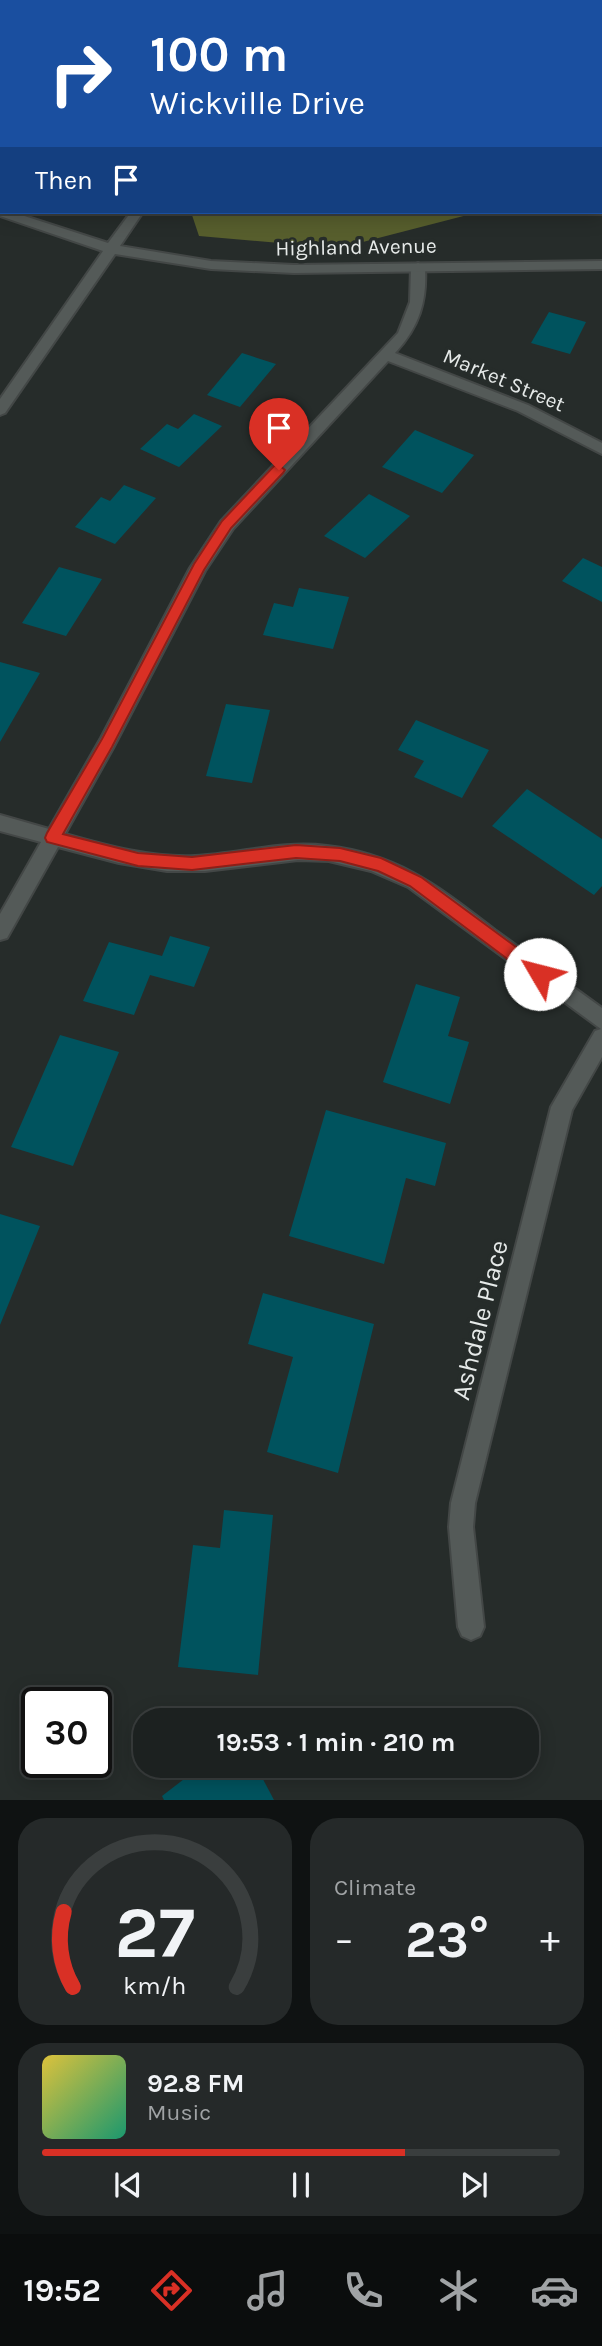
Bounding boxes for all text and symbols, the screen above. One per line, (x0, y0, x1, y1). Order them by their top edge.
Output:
text: 100 m (150, 26, 288, 83)
icon: right (35, 28, 126, 119)
text: Wickville Drive (150, 85, 365, 122)
icon: arrive (107, 161, 145, 199)
text: Then (35, 165, 93, 196)
street label: Highland Avenue (275, 234, 437, 260)
street label: Market Street (439, 344, 569, 416)
pin (249, 398, 309, 470)
icon: arrive (260, 409, 298, 447)
position arrow (503, 937, 577, 1011)
street label: Ashdale Place (445, 1237, 515, 1403)
speed limit sign: 30 (21, 1687, 112, 1778)
text: 19:53 · 1 min · 210 m (217, 1727, 455, 1758)
text: Climate (334, 1874, 416, 1901)
text: 27 (115, 1891, 195, 1976)
text: 23° (405, 1909, 489, 1970)
text: − (334, 1917, 354, 1962)
text: + (540, 1917, 560, 1962)
text: km/h (123, 1971, 187, 2000)
text: 92.8 FM (147, 2068, 245, 2099)
text: Music (147, 2099, 211, 2126)
icon: previous (109, 2166, 147, 2204)
icon: pause (282, 2166, 320, 2204)
icon: next (455, 2166, 493, 2204)
icon: directions (147, 2266, 196, 2315)
icon: music (243, 2266, 292, 2315)
icon: phone (339, 2266, 388, 2315)
icon: climate (434, 2266, 483, 2315)
icon: car (530, 2266, 579, 2315)
text: 19:52 (23, 2272, 101, 2309)

